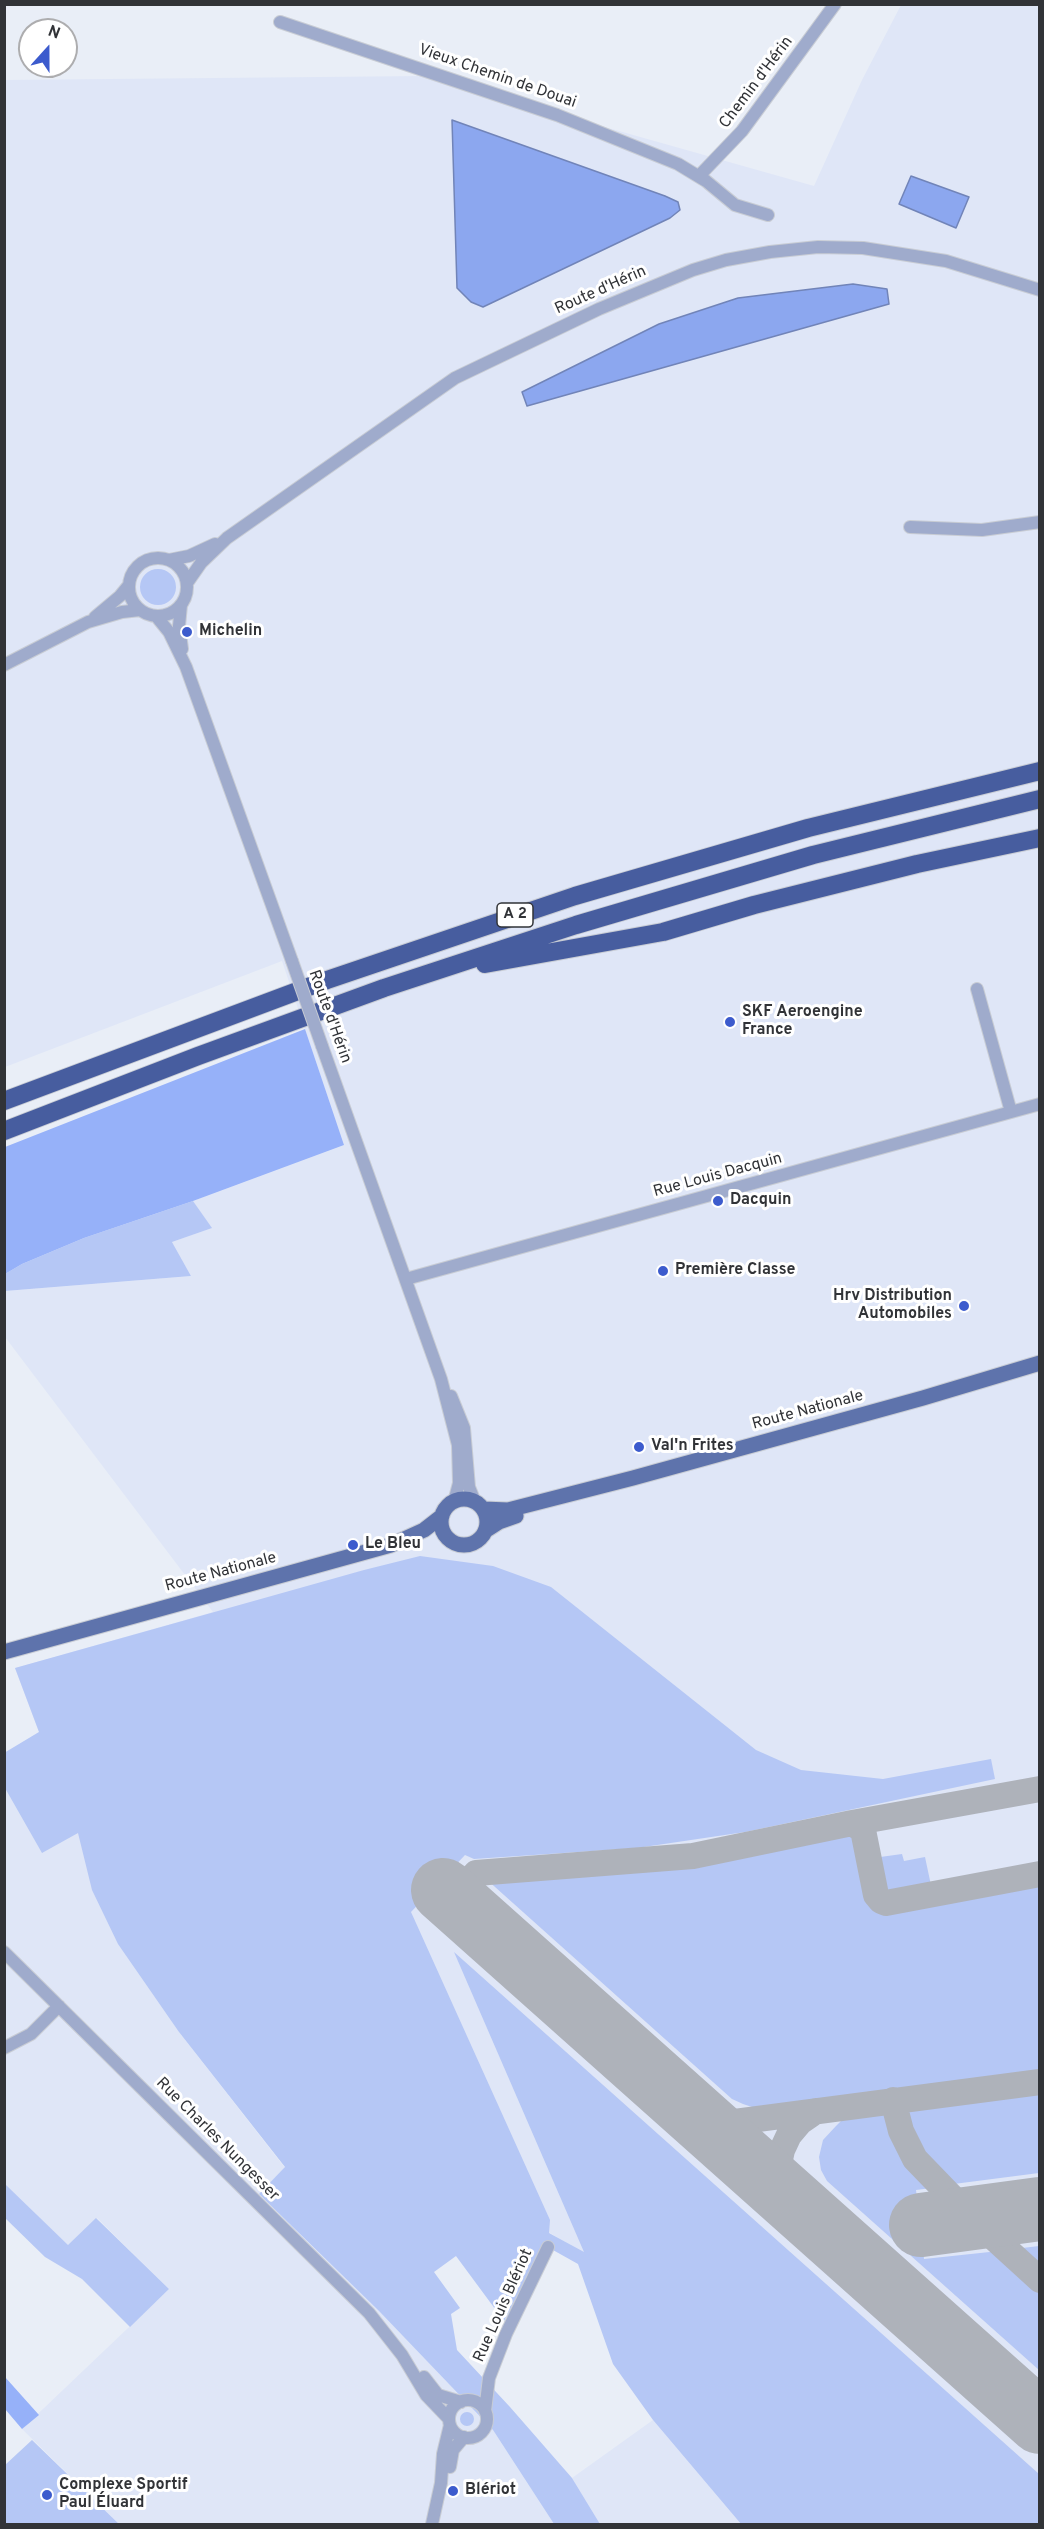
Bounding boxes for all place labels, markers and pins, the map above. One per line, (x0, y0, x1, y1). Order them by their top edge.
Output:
place label: Michelin (199, 622, 262, 642)
marker: Michelin (180, 625, 194, 639)
place label: SKF Aeroengine France (742, 1003, 863, 1041)
marker: SKF Aeroengine France (723, 1015, 737, 1029)
place label: Dacquin (730, 1191, 791, 1211)
marker: Dacquin (711, 1194, 725, 1208)
place label: Première Classe (675, 1261, 795, 1281)
marker: Première Classe (656, 1264, 670, 1278)
place label: Hrv Distribution Automobiles (833, 1287, 952, 1325)
marker: Hrv Distribution Automobiles (957, 1299, 971, 1313)
place label: Val'n Frites (651, 1437, 734, 1457)
marker: Val'n Frites (632, 1440, 646, 1454)
place label: Le Bleu (365, 1535, 421, 1555)
marker: Le Bleu (346, 1538, 360, 1552)
place label: Complexe Sportif Paul Éluard (59, 2476, 187, 2514)
place label: Blériot (465, 2481, 516, 2501)
marker: Blériot (446, 2484, 460, 2498)
marker: Complexe Sportif Paul Éluard (40, 2488, 54, 2502)

